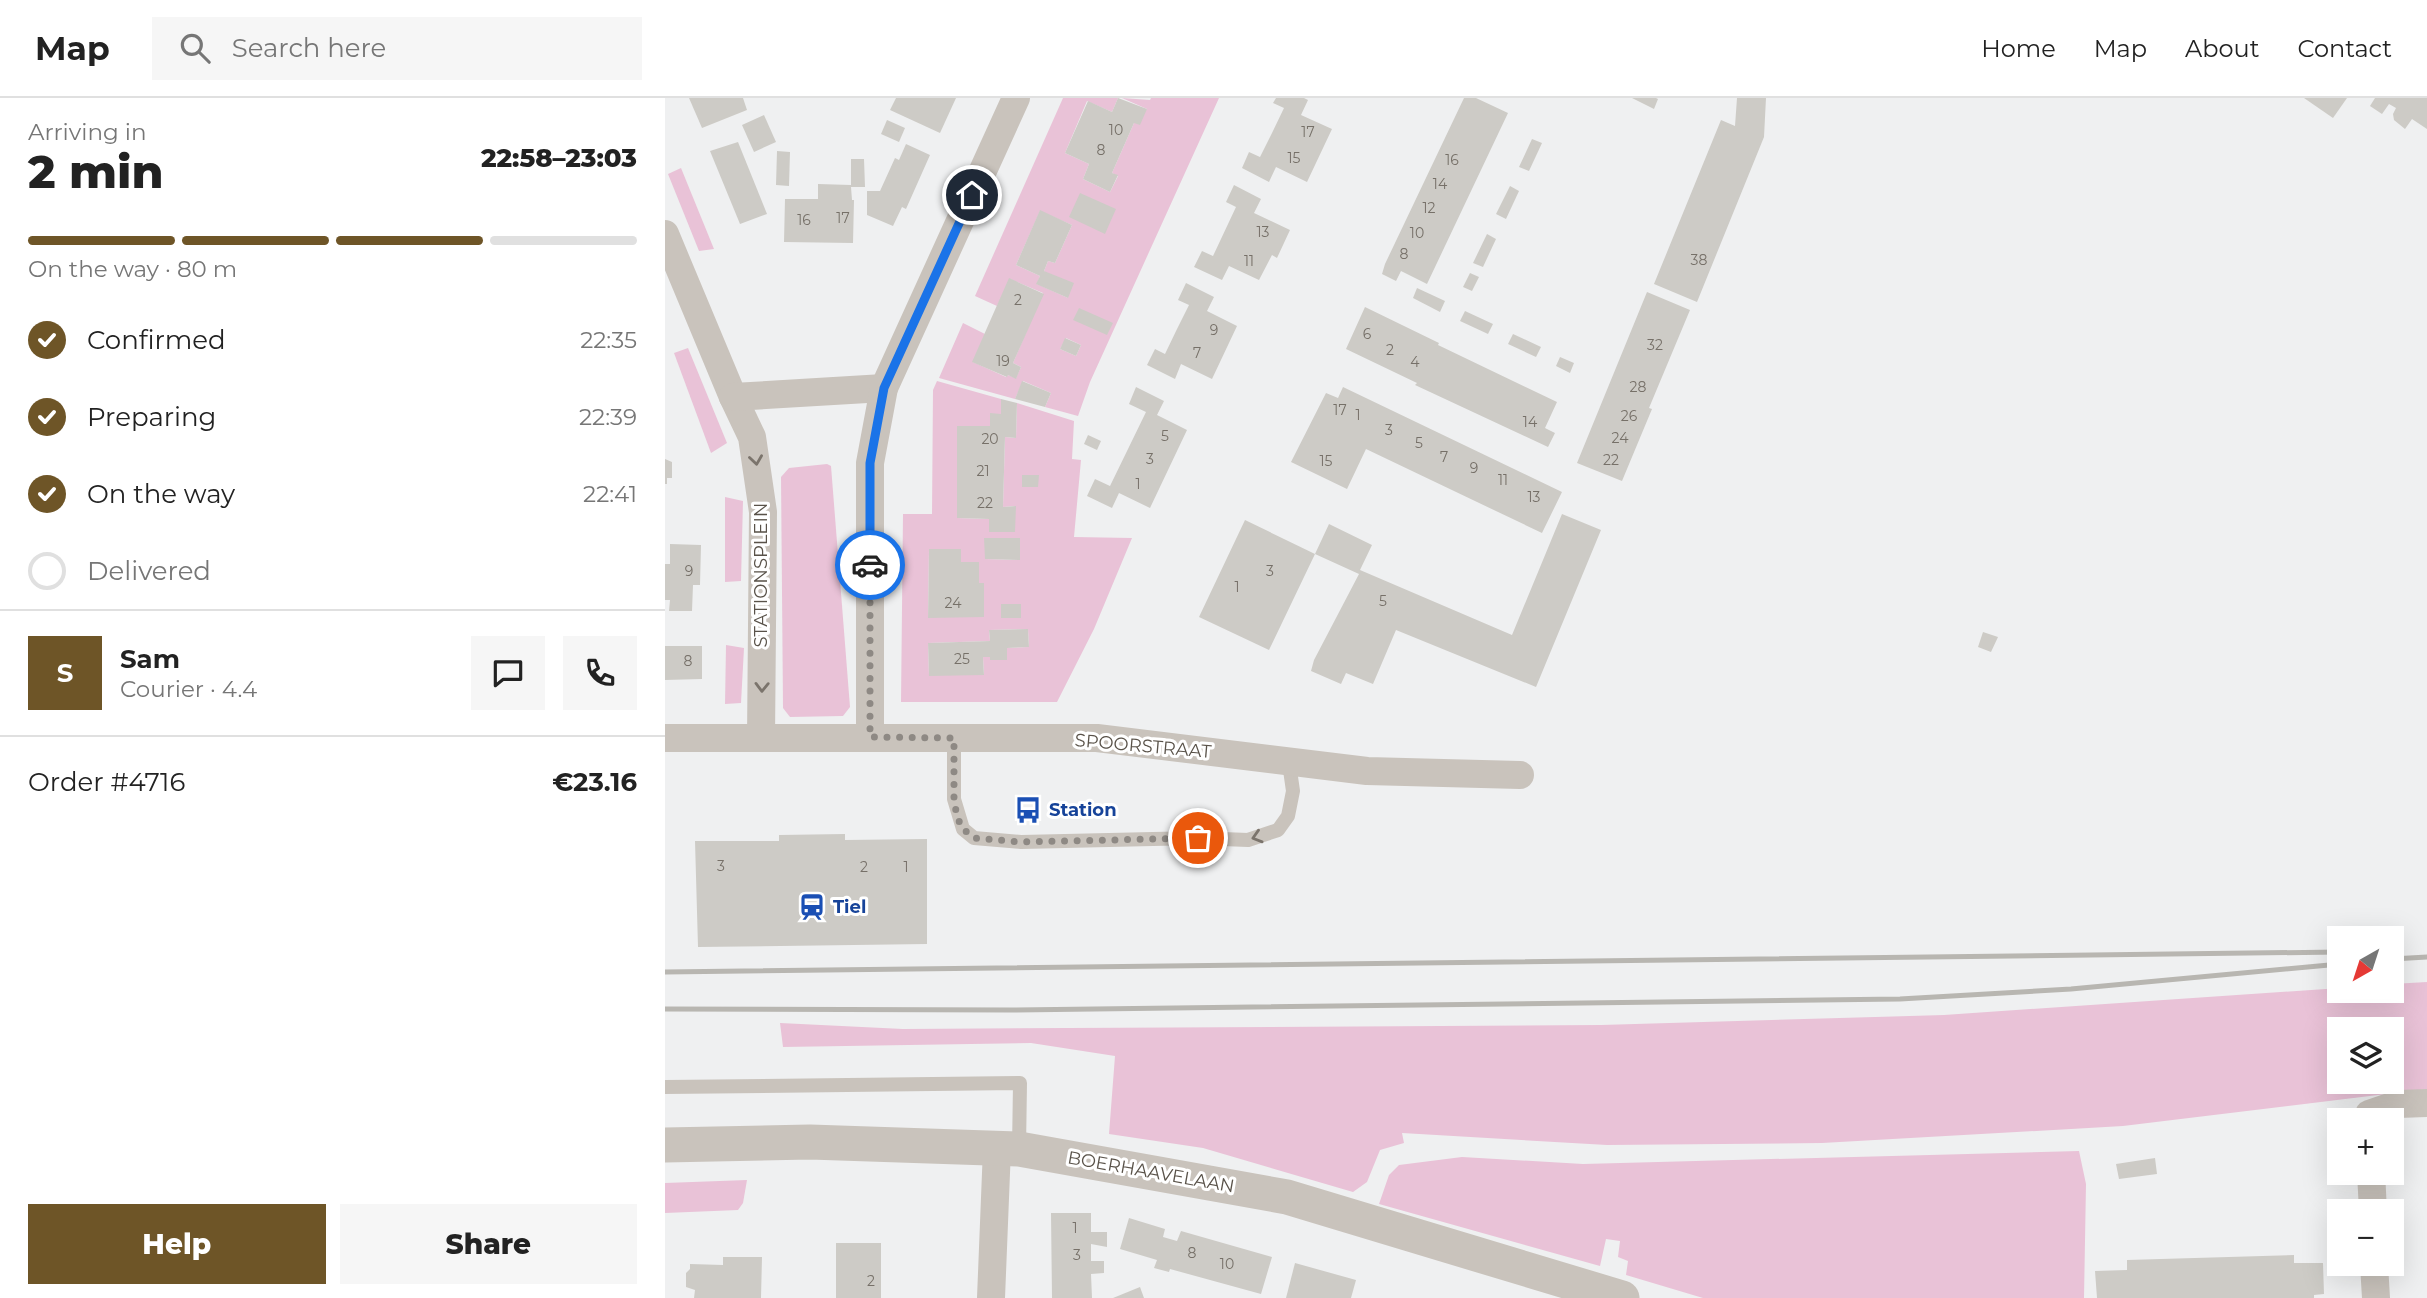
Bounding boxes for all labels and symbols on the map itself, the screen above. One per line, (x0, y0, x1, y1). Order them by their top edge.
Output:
house number: 10 (1109, 121, 1123, 139)
house number: 17 (1301, 123, 1315, 141)
house number: 8 (1097, 141, 1106, 159)
house number: 15 (1288, 149, 1301, 167)
house number: 16 (1445, 151, 1459, 169)
pin (942, 165, 1002, 225)
house number: 14 (1433, 175, 1448, 193)
house number: 12 (1422, 199, 1436, 217)
house number: 17 (836, 209, 850, 227)
house number: 16 (797, 211, 811, 229)
house number: 13 (1257, 223, 1270, 241)
house number: 10 (1410, 224, 1424, 242)
house number: 8 (1400, 245, 1409, 263)
house number: 38 (1691, 251, 1707, 269)
house number: 11 (1244, 252, 1254, 270)
house number: 2 (1014, 291, 1022, 309)
house number: 9 (1210, 321, 1218, 339)
house number: 6 (1363, 325, 1372, 343)
house number: 32 (1647, 336, 1663, 354)
house number: 2 (1386, 341, 1394, 359)
house number: 7 (1193, 344, 1201, 362)
house number: 19 (996, 352, 1010, 370)
house number: 4 (1410, 353, 1420, 371)
house number: 28 (1630, 378, 1647, 396)
house number: 17 (1333, 401, 1347, 419)
house number: 1 (1355, 406, 1361, 424)
house number: 26 (1621, 407, 1638, 425)
house number: 14 (1523, 413, 1538, 431)
house number: 3 (1385, 421, 1393, 439)
house number: 5 (1161, 427, 1169, 445)
house number: 24 (1612, 429, 1629, 447)
house number: 20 (981, 430, 999, 448)
house number: 5 (1415, 434, 1423, 452)
house number: 7 (1440, 448, 1448, 466)
house number: 3 (1146, 450, 1154, 468)
house number: 22 (1603, 451, 1619, 469)
house number: 15 (1320, 452, 1333, 470)
one-way arrow (748, 454, 763, 466)
house number: 9 (1470, 459, 1478, 477)
house number: 21 (976, 462, 990, 480)
house number: 11 (1498, 471, 1508, 489)
house number: 1 (1135, 475, 1141, 493)
house number: 13 (1528, 488, 1541, 506)
house number: 22 (977, 494, 993, 512)
street label: STATIONSPLEIN (750, 503, 772, 647)
courier (835, 530, 905, 600)
house number: 9 (685, 562, 693, 580)
house number: 3 (1266, 562, 1274, 580)
house number: 1 (1234, 578, 1240, 596)
house number: 5 (1379, 592, 1387, 610)
house number: 24 (945, 594, 962, 612)
house number: 25 (954, 650, 970, 668)
house number: 8 (684, 652, 693, 670)
one-way arrow (754, 682, 769, 693)
street label: SPOORSTRAAT (1074, 729, 1213, 763)
bus stop icon: Station (1013, 795, 1043, 825)
place label: Station (1049, 799, 1117, 821)
pin (1168, 808, 1228, 868)
one-way arrow (1252, 828, 1264, 843)
house number: 3 (717, 857, 725, 875)
house number: 2 (860, 858, 868, 876)
house number: 1 (903, 858, 909, 876)
station icon: Tiel (797, 892, 827, 922)
place label: Tiel (833, 896, 866, 918)
north arrow (2327, 926, 2405, 1003)
street label: BOERHAAVELAAN (1066, 1146, 1236, 1198)
house number: 1 (1072, 1219, 1078, 1237)
house number: 8 (1188, 1244, 1197, 1262)
house number: 3 (1073, 1246, 1081, 1264)
house number: 10 (1220, 1255, 1234, 1273)
house number: 2 (867, 1272, 875, 1290)

